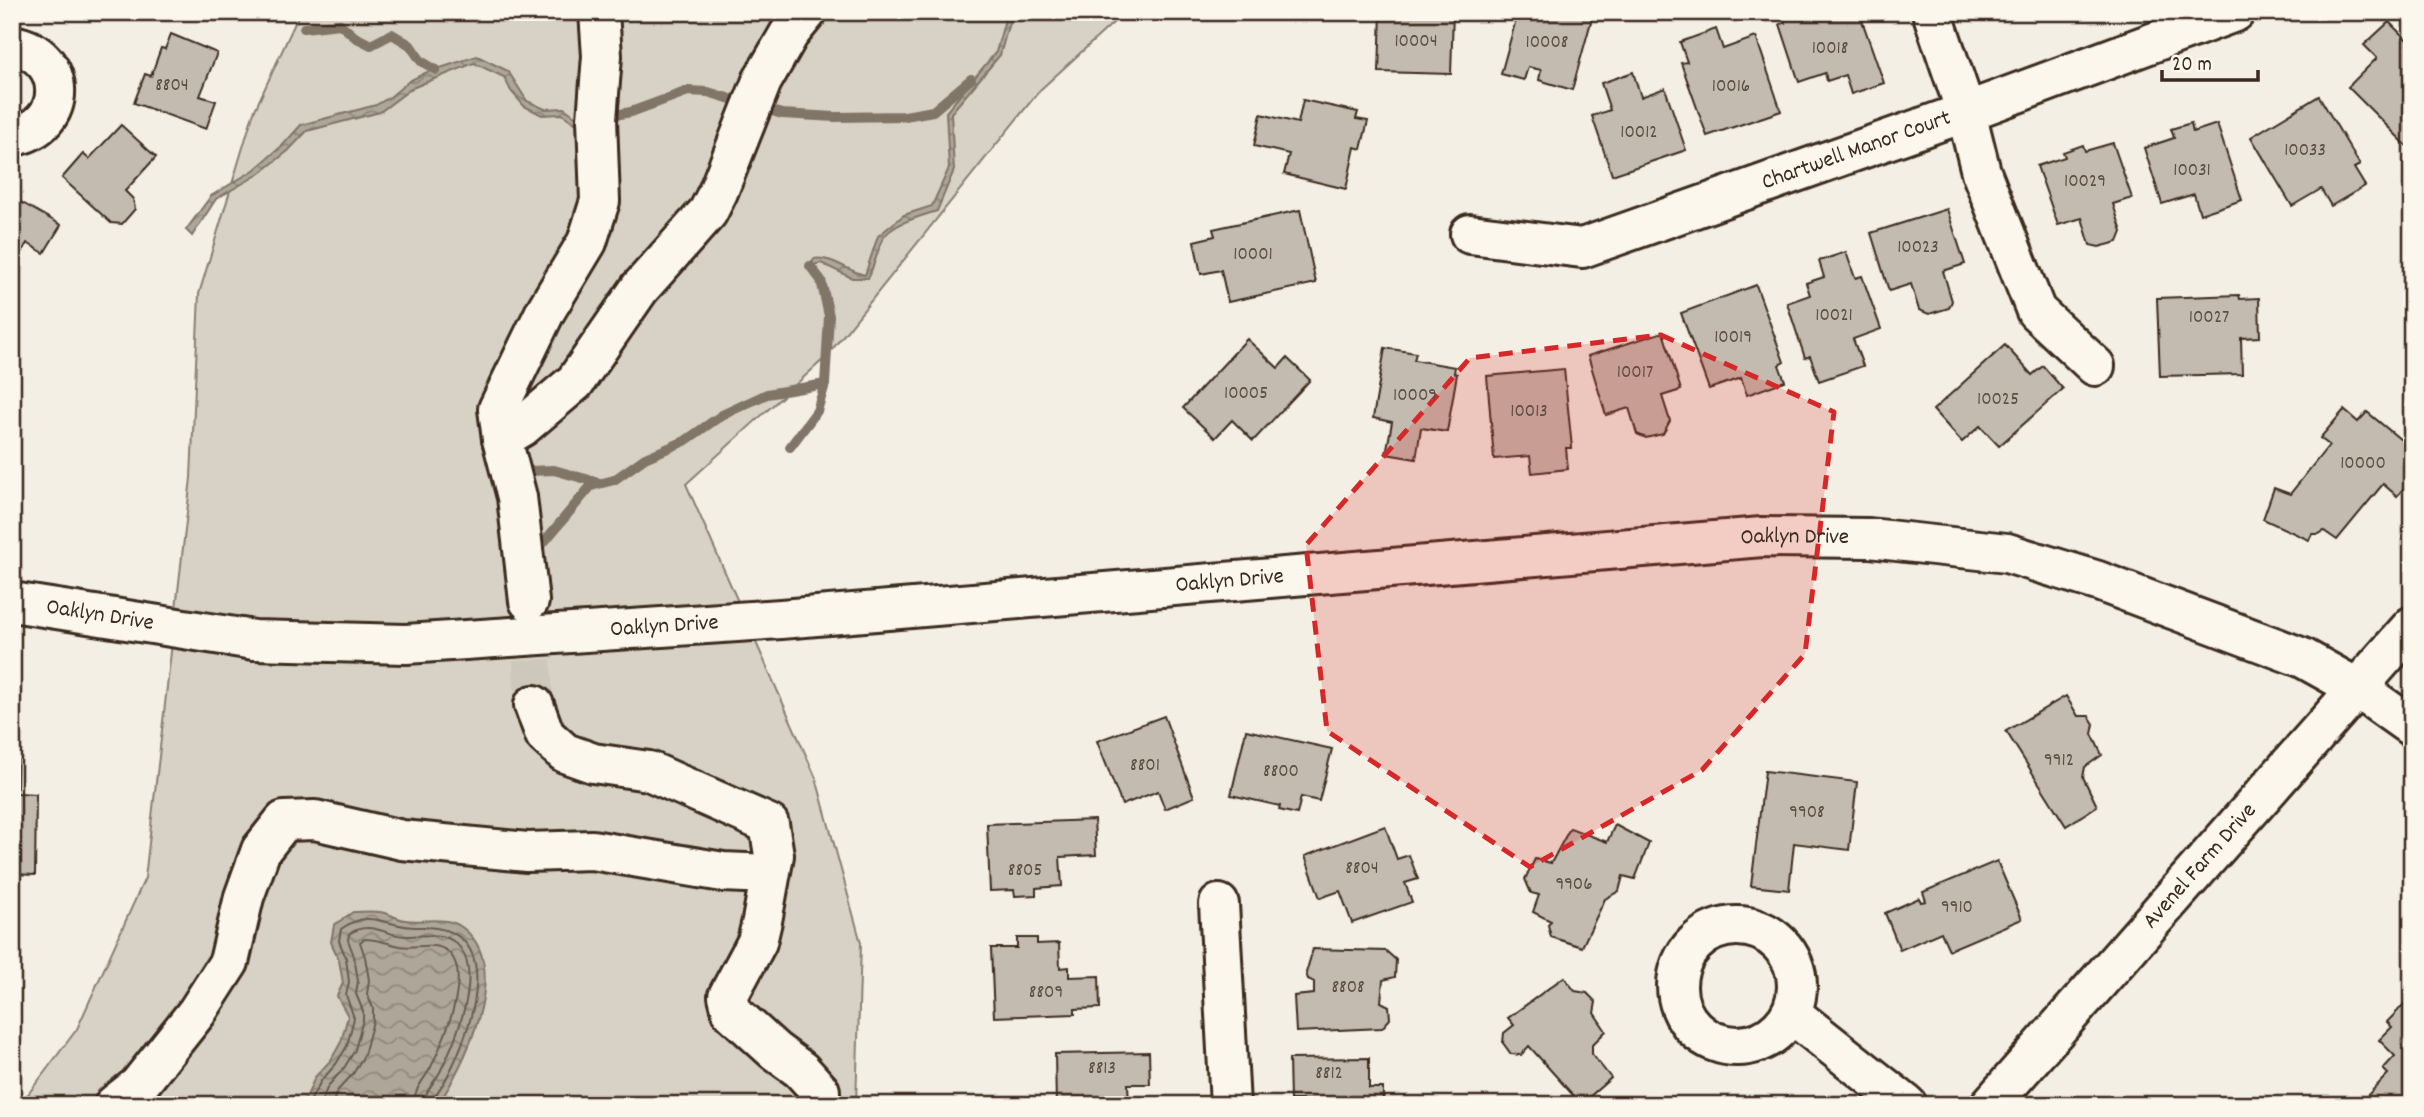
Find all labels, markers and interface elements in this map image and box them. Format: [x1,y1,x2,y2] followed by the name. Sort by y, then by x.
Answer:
[1394,29,1438,56] house number: 10004
[1526,30,1568,57] house number: 10008
[1812,36,1848,63] house number: 10018
[2162,38,2258,82] scale bar
[2172,51,2212,81] text: 20 m
[155,73,189,100] house number: 8804
[1712,74,1750,101] house number: 10016
[1757,102,1956,200] street label: Chartwell Manor Court
[1620,120,1658,147] house number: 10012
[2284,138,2326,165] house number: 10033
[2173,158,2211,185] house number: 10031
[2064,169,2106,196] house number: 10029
[1897,235,1939,262] house number: 10023
[1233,242,1273,269] house number: 10001
[1815,303,1853,330] house number: 10021
[2189,305,2229,332] house number: 10027
[1714,325,1752,352] house number: 10019
[1617,360,1653,387] house number: 10017
[1224,381,1268,408] house number: 10005
[1393,383,1437,410] house number: 10009
[1977,387,2019,414] house number: 10025
[1510,399,1548,426] house number: 10013
[2340,451,2386,478] house number: 10000
[1739,520,1849,555] street label: Oaklyn Drive
[1174,561,1285,602] street label: Oaklyn Drive
[44,591,156,641] street label: Oaklyn Drive
[609,607,720,647] street label: Oaklyn Drive
[2044,748,2074,775] house number: 9912
[1130,753,1160,780] house number: 8801
[1263,759,1299,786] house number: 8800
[2135,796,2265,937] street label: Avenel Farm Drive
[1789,800,1825,827] house number: 9908
[1345,856,1379,883] house number: 8804
[1008,858,1042,885] house number: 8805
[1555,872,1593,899] house number: 9906
[1941,895,1973,922] house number: 9910
[1331,975,1365,1002] house number: 8808
[1029,980,1063,1007] house number: 8809
[1088,1056,1116,1083] house number: 8813
[1315,1061,1343,1088] house number: 8812

